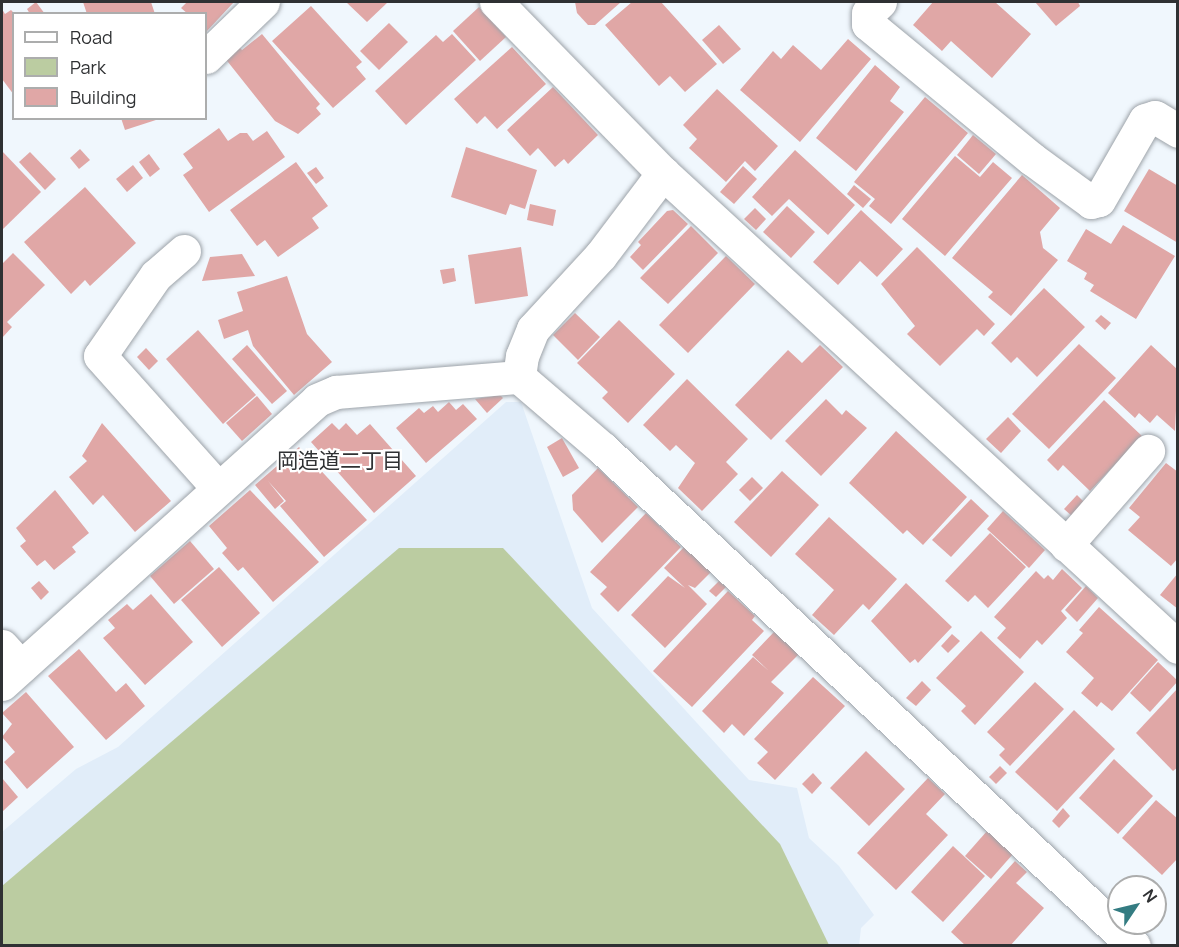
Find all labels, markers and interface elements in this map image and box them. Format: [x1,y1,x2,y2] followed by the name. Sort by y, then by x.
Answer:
[12,12,207,120] legend
[70,25,113,49] text: Road
[70,55,106,79] text: Park
[70,85,136,109] text: Building
[277,447,403,473] district label: 岡造道二丁目
[1107,875,1167,935] north arrow
[1138,885,1162,907] text: N

